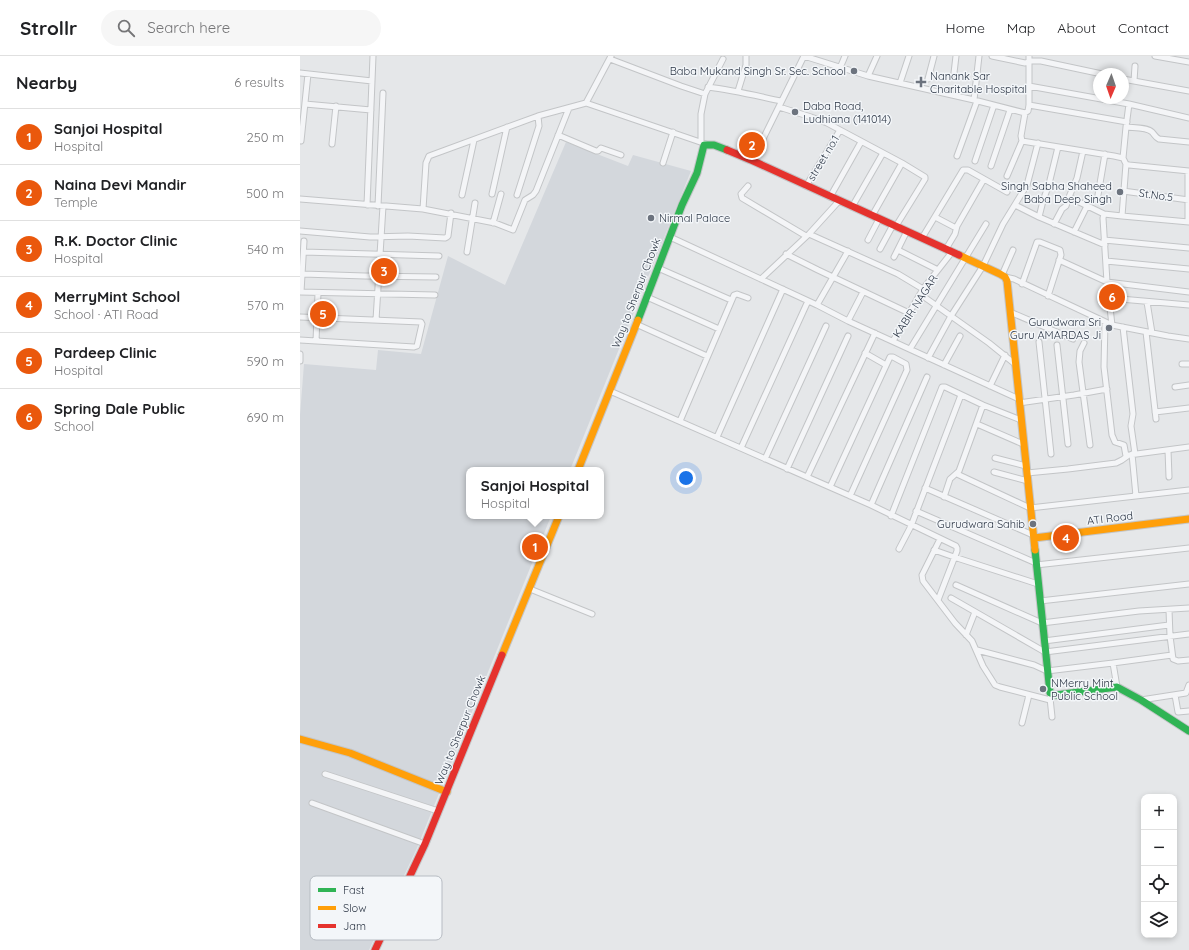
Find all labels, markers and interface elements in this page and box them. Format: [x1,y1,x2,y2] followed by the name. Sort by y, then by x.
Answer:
[101,10,381,46] search box
[20,16,77,40] text: Strollr
[115,17,137,39] icon: search
[147,18,230,37] text: Search here
[946,19,985,37] text: Home
[1007,19,1035,37] text: Map
[1057,19,1096,37] text: About
[1118,19,1169,37] text: Contact
[670,64,846,78] place label: Baba Mukand Singh Sr. Sec. School
[849,66,859,76] marker: Baba Mukand Singh Sr. Sec. School
[1093,68,1129,104] north arrow
[930,69,1027,96] place label: Nanank Sar Charitable Hospital
[16,72,77,93] text: Nearby
[234,74,284,90] text: 6 results
[915,76,927,88] marker: Nanank Sar Charitable Hospital
[803,99,891,126] place label: Daba Road, Ludhiana (141014)
[790,107,800,117] marker: Daba Road, Ludhiana (141014)
[54,119,162,138] text: Sanjoi Hospital
[26,129,32,145] text: 1
[247,129,284,145] text: 250 m
[739,130,765,160] pin: 2
[804,133,842,183] street label: street no.1
[54,138,103,154] text: Hospital
[54,175,186,194] text: Naina Devi Mandir
[1001,179,1112,206] place label: Singh Sabha Shaheed Baba Deep Singh
[25,185,33,201] text: 2
[246,185,284,201] text: 500 m
[1138,186,1174,204] street label: St.No.5
[1115,187,1125,197] marker: Singh Sabha Shaheed Baba Deep Singh
[54,194,98,210] text: Temple
[659,211,730,225] place label: Nirmal Palace
[646,213,656,223] marker: Nirmal Palace
[54,231,177,250] text: R.K. Doctor Clinic
[608,236,664,350] street label: Way to Sherpur Chowk
[26,241,32,257] text: 3
[247,241,284,257] text: 540 m
[54,250,103,266] text: Hospital
[371,256,397,286] pin: 3
[890,272,940,340] street label: KABIR NAGAR
[1099,282,1125,312] pin: 6
[54,287,180,306] text: MerryMint School
[25,297,33,313] text: 4
[247,297,284,313] text: 570 m
[310,299,336,329] pin: 5
[54,306,158,322] text: School · ATI Road
[1010,315,1101,342] place label: Gurudwara Sri Guru AMARDAS Ji
[1104,323,1114,333] marker: Gurudwara Sri Guru AMARDAS Ji
[54,343,157,362] text: Pardeep Clinic
[25,353,33,369] text: 5
[247,353,284,369] text: 590 m
[54,362,103,378] text: Hospital
[54,399,185,418] text: Spring Dale Public
[25,409,33,425] text: 6
[247,409,284,425] text: 690 m
[54,418,94,434] text: School
[466,467,604,519] popup
[676,468,696,488] your location
[481,476,589,495] text: Sanjoi Hospital
[481,495,530,511] text: Hospital
[1086,508,1134,528] street label: ATI Road
[937,517,1025,531] place label: Gurudwara Sahib
[1028,519,1038,529] marker: Gurudwara Sahib
[1053,523,1079,553] pin: 4
[522,532,548,562] pin: 1
[432,673,488,787] street label: Way to Sherpur Chowk
[1051,676,1118,703] place label: NMerry Mint Public School
[1038,684,1048,694] marker: NMerry Mint Public School
[1141,794,1177,938] map controls
[1141,794,1177,830] button: +
[1141,830,1177,866] button: −
[1141,866,1177,902] button: locate
[310,876,442,940] legend
[343,883,365,897] text: Fast
[343,901,367,915] text: Slow
[1141,902,1177,938] button: layers
[343,919,366,933] text: Jam

